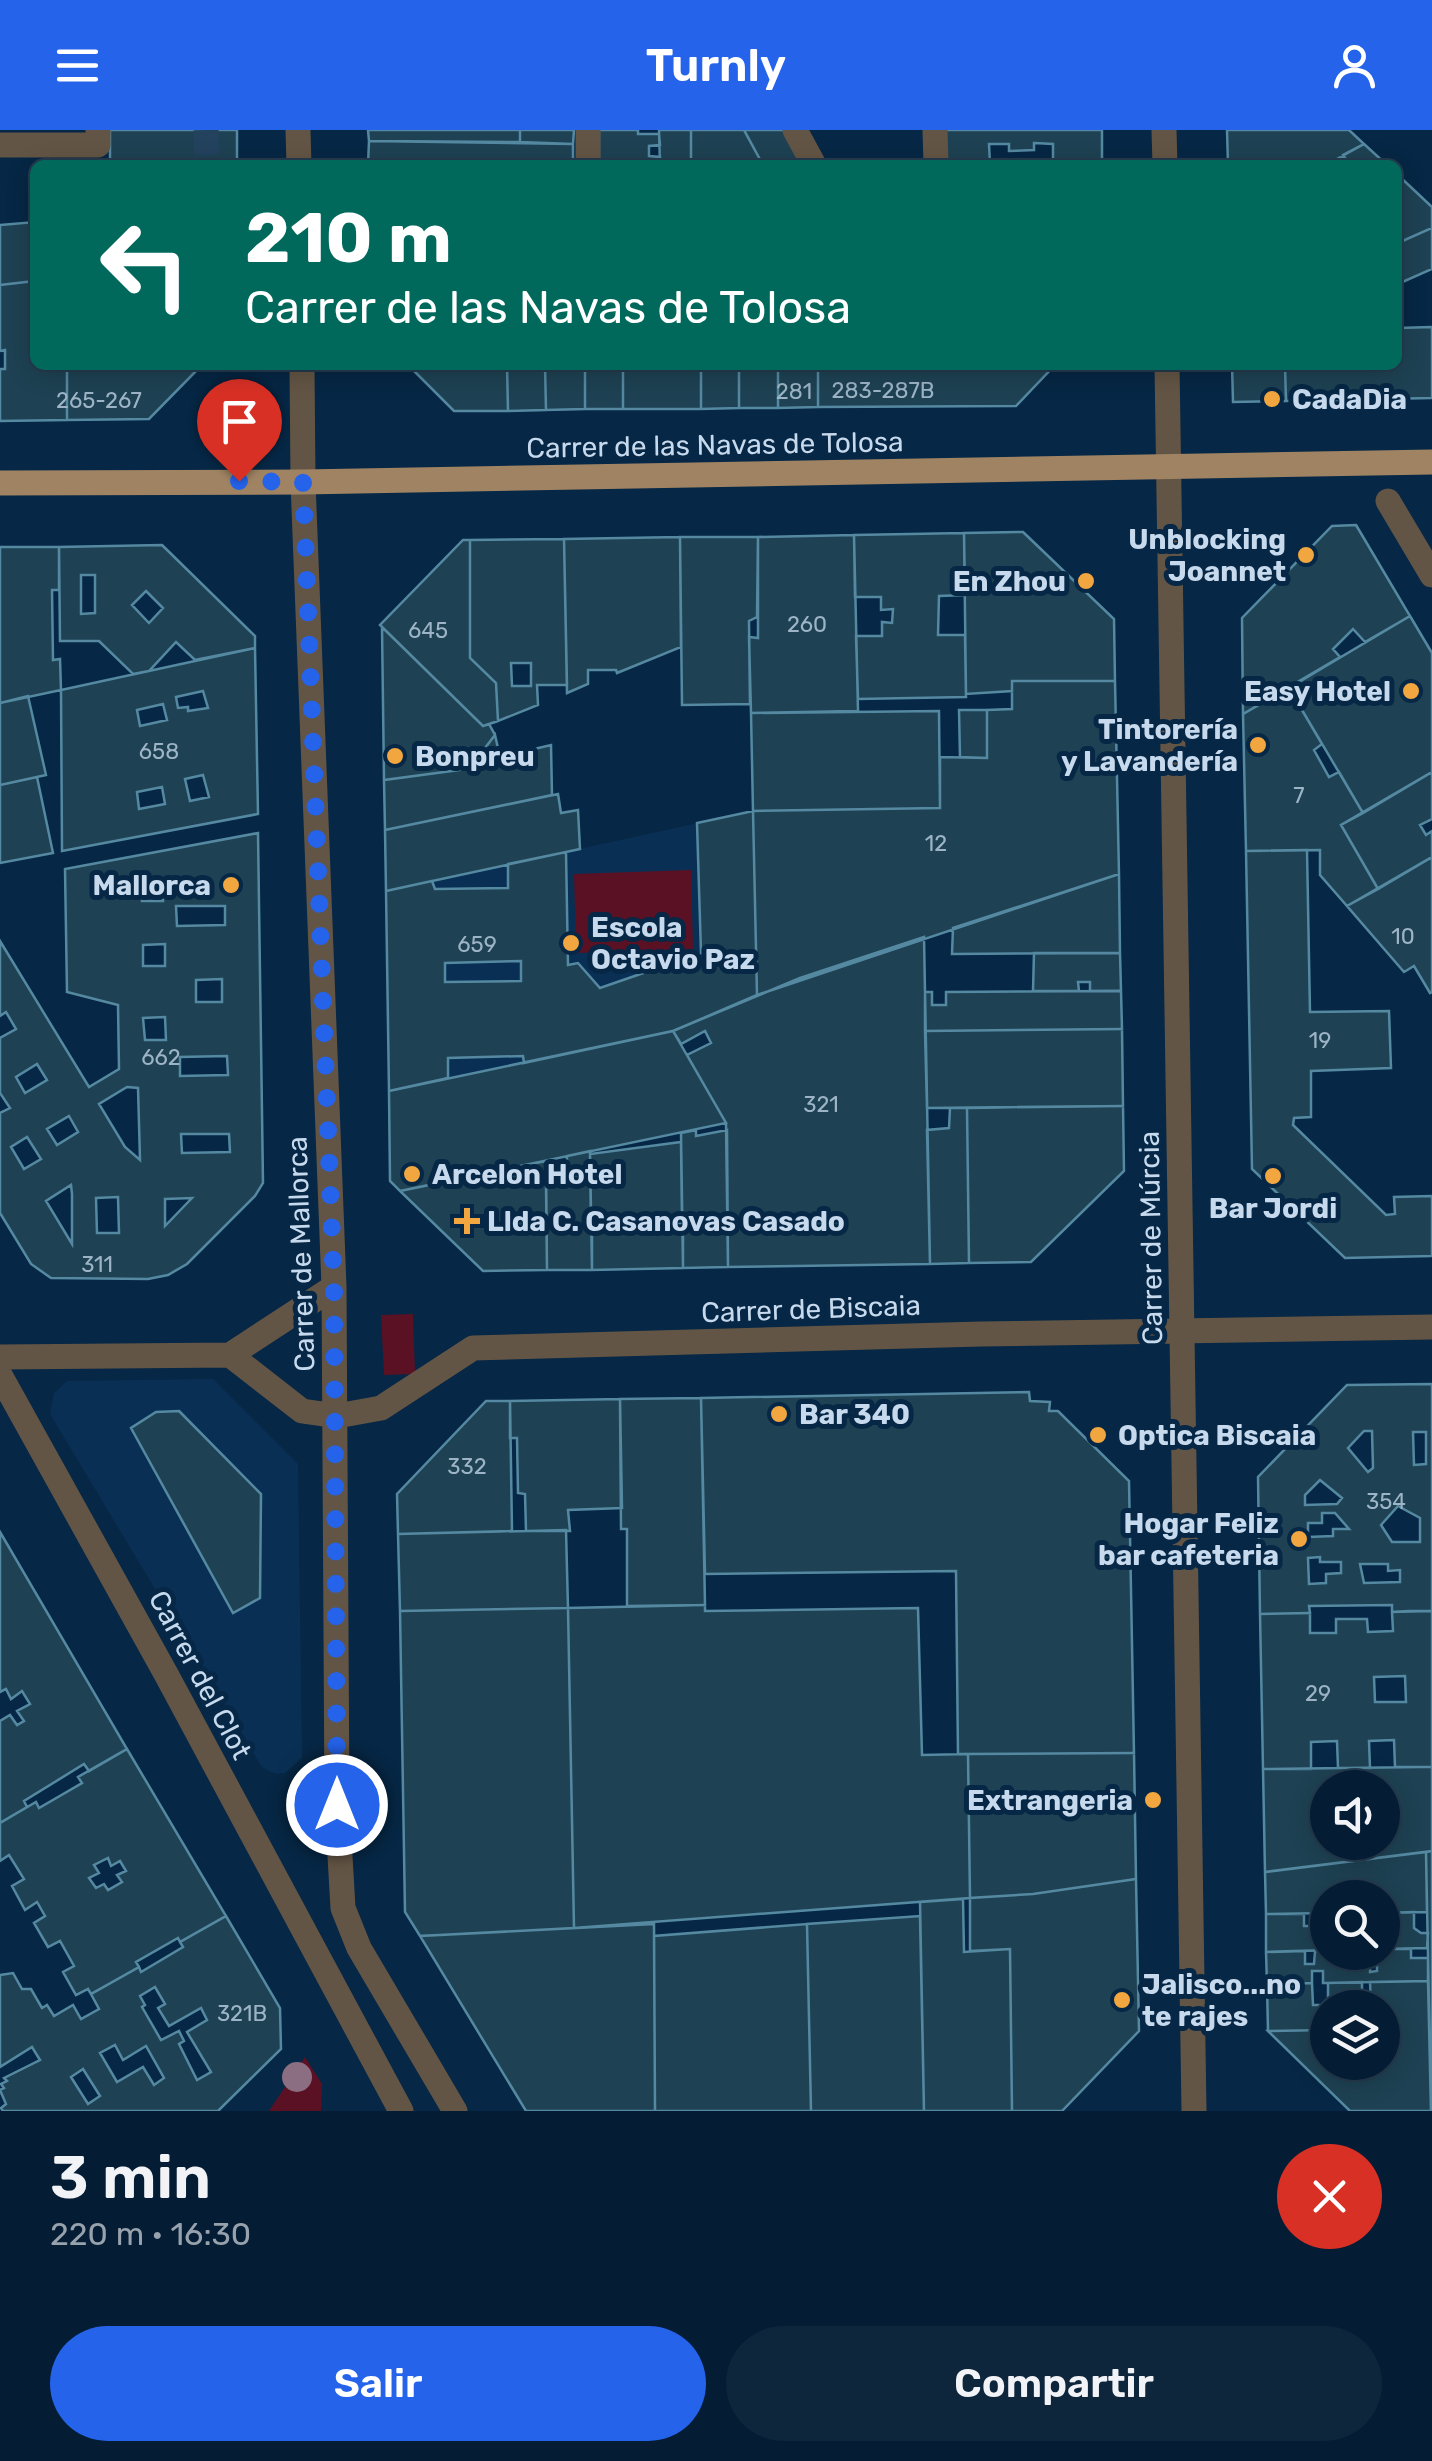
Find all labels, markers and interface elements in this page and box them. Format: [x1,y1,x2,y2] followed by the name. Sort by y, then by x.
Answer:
[50,38,105,93] icon: menu
[1327,38,1382,93] icon: person
[646,39,786,92] text: Turnly
[245,197,452,280] text: 210 m
[80,200,210,330] icon: left
[245,281,851,334] text: Carrer de las Navas de Tolosa
[832,377,934,404] house number: 283-287B
[776,378,812,405] house number: 281
[197,379,282,482] pin
[1292,383,1407,416] place label: CadaDia
[56,387,142,414] house number: 265-267
[1261,388,1283,410] marker: CadaDia
[212,394,267,449] icon: arrive
[526,425,904,465] street label: Carrer de las Navas de Tolosa
[1128,523,1286,588] place label: Unblocking Joannet
[1295,544,1317,566] marker: Unblocking Joannet
[953,565,1066,598] place label: En Zhou
[1075,570,1097,592] marker: En Zhou
[787,611,827,638] house number: 260
[408,617,448,644] house number: 645
[1244,675,1391,708] place label: Easy Hotel
[1400,680,1422,702] marker: Easy Hotel
[1061,713,1238,778] place label: Tintorería y Lavandería
[1247,734,1269,756] marker: Tintorería y Lavandería
[139,738,179,765] house number: 658
[415,740,535,773] place label: Bonpreu
[384,745,406,767] marker: Bonpreu
[1293,782,1305,809] house number: 7
[925,830,947,857] house number: 12
[93,869,211,902] place label: Mallorca
[220,874,242,896] marker: Mallorca
[591,911,755,976] place label: Escola Octavio Paz
[1391,923,1415,950] house number: 10
[457,931,497,958] house number: 659
[560,932,582,954] marker: Escola Octavio Paz
[1309,1027,1331,1054] house number: 19
[141,1044,181,1071] house number: 662
[803,1091,839,1118] house number: 321
[1133,1131,1169,1345] street label: Carrer de Múrcia
[280,1136,322,1372] street label: Carrer de Mallorca
[432,1158,623,1191] place label: Arcelon Hotel
[401,1163,423,1185] marker: Arcelon Hotel
[1262,1165,1284,1187] marker: Bar Jordi
[1209,1192,1337,1225] place label: Bar Jordi
[487,1205,845,1238] place label: Llda C. Casanovas Casado
[456,1210,478,1232] marker: Llda C. Casanovas Casado
[81,1251,113,1278] house number: 311
[701,1289,921,1329] street label: Carrer de Biscaia
[799,1398,910,1431] place label: Bar 340
[768,1403,790,1425] marker: Bar 340
[1118,1419,1316,1452] place label: Optica Biscaia
[1087,1424,1109,1446] marker: Optica Biscaia
[447,1453,487,1480] house number: 332
[1366,1488,1406,1515] house number: 354
[1098,1507,1279,1572] place label: Hogar Feliz bar cafeteria
[1288,1528,1310,1550] marker: Hogar Feliz bar cafeteria
[142,1585,258,1765] street label: Carrer del Clot
[1305,1680,1331,1707] house number: 29
[285,1753,389,1857] position arrow
[1310,1770,1400,2080] map controls
[1310,1770,1400,1860] button: sound
[967,1784,1133,1817] place label: Extrangeria
[1142,1789,1164,1811] marker: Extrangeria
[1310,1880,1400,1970] button: search
[1142,1968,1301,2033] place label: Jalisco...no te rajes
[1111,1989,1133,2011] marker: Jalisco...no te rajes
[1310,1990,1400,2080] button: layers
[217,2000,267,2027] house number: 321B
[50,2142,211,2213] text: 3 min
[1277,2144,1382,2249] button: close
[50,2215,251,2253] text: 220 m · 16:30
[50,2326,706,2441] button: Salir
[726,2326,1382,2441] button: Compartir

